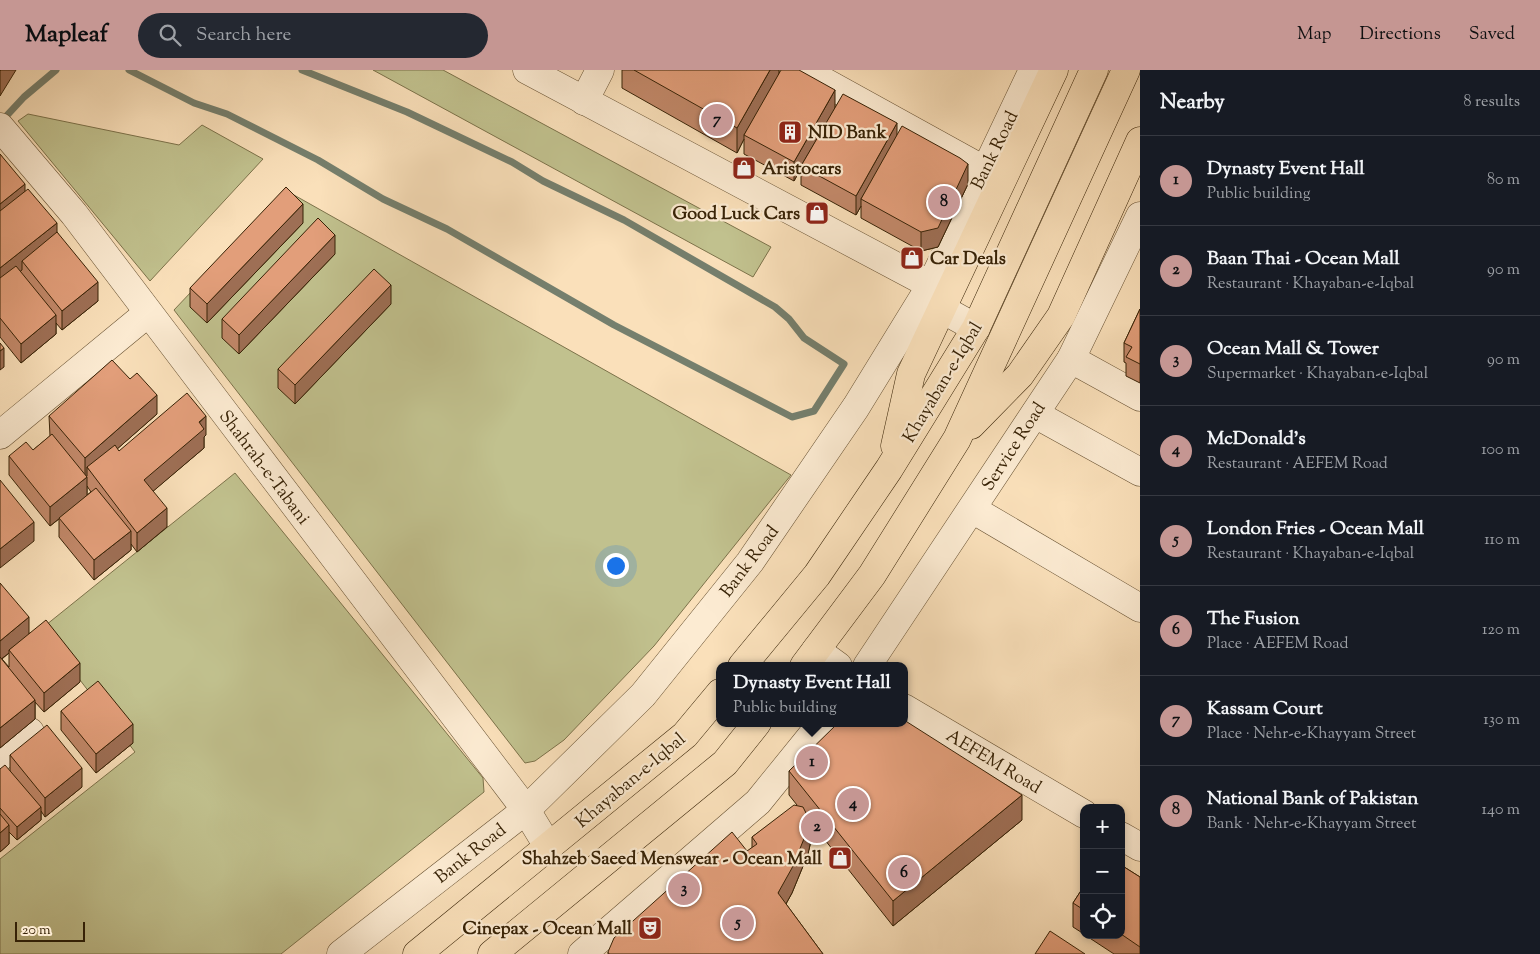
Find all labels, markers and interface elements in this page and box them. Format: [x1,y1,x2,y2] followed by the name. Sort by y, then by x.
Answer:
[138,13,488,58] search box
[25,18,108,52] text: Mapleaf
[156,21,184,49] icon: search
[196,22,291,49] text: Search here
[1297,22,1332,48] text: Map
[1360,22,1441,48] text: Directions
[1469,22,1515,48] text: Saved
[1160,88,1225,118] text: Nearby
[1464,91,1520,114] text: 8 results
[701,101,733,139] pin: 7
[966,107,1026,195] street label: Bank Road
[777,119,803,145] building icon: NID Bank
[808,121,887,147] place label: NID Bank
[731,155,757,181] shop icon: Aristocars
[1207,156,1365,183] text: Dynasty Event Hall
[762,157,841,183] place label: Aristocars
[1173,169,1179,192] text: 1
[1487,169,1520,192] text: 80 m
[928,183,960,221] pin: 8
[1207,183,1311,206] text: Public building
[804,200,830,226] shop icon: Good Luck Cars
[673,202,800,228] place label: Good Luck Cars
[899,245,925,271] shop icon: Car Deals
[1207,246,1400,273] text: Baan Thai - Ocean Mall
[930,247,1006,273] place label: Car Deals
[1172,259,1180,282] text: 2
[1487,259,1520,282] text: 90 m
[1207,273,1414,296] text: Restaurant · Khayaban-e-Iqbal
[897,318,990,448] street label: Khayaban-e-Iqbal
[1207,336,1379,363] text: Ocean Mall & Tower
[1173,349,1179,372] text: 3
[1487,349,1520,372] text: 90 m
[1207,363,1428,386] text: Supermarket · Khayaban-e-Iqbal
[976,398,1053,497] street label: Service Road
[212,405,315,531] street label: Shahrah-e-Tabani
[1207,426,1306,453] text: McDonald's
[1172,439,1180,462] text: 4
[1481,439,1520,462] text: 100 m
[1207,453,1388,476] text: Restaurant · AEFEM Road
[1207,516,1424,543] text: London Fries - Ocean Mall
[715,521,786,604] street label: Bank Road
[1173,529,1179,552] text: 5
[1484,529,1520,552] text: 110 m
[1207,543,1414,566] text: Restaurant · Khayaban-e-Iqbal
[603,553,629,579] your location
[1207,606,1300,633] text: The Fusion
[1172,619,1180,642] text: 6
[1482,619,1520,642] text: 120 m
[1207,633,1348,656] text: Place · AEFEM Road
[716,662,908,727] popup
[733,670,891,697] text: Dynasty Event Hall
[1207,696,1323,723] text: Kassam Court
[733,697,837,720] text: Public building
[1172,709,1180,732] text: 7
[1483,709,1520,732] text: 130 m
[1207,723,1416,746] text: Place · Nehr-e-Khayyam Street
[940,724,1046,801] street label: AEFEM Road
[570,728,692,835] street label: Khayaban-e-Iqbal
[796,743,828,781] pin: 1
[837,785,869,823] pin: 4
[1207,786,1418,813] text: National Bank of Pakistan
[1172,799,1180,822] text: 8
[1482,799,1520,822] text: 140 m
[1080,804,1125,939] map controls
[1080,804,1125,849] button: +
[801,808,833,846] pin: 2
[1207,813,1416,836] text: Bank · Nehr-e-Khayyam Street
[430,818,512,891] street label: Bank Road
[827,845,853,871] shop icon: Shahzeb Saeed Menswear - Ocean Mall
[522,847,823,873] place label: Shahzeb Saeed Menswear - Ocean Mall
[1080,849,1125,894] button: −
[888,854,920,892] pin: 6
[668,870,700,908] pin: 3
[1080,894,1125,939] button: locate
[722,904,754,942] pin: 5
[637,915,663,941] theatre icon: Cinepax - Ocean Mall
[462,917,633,943] place label: Cinepax - Ocean Mall
[15,919,85,942] scale bar
[22,921,51,941] text: 20 m

